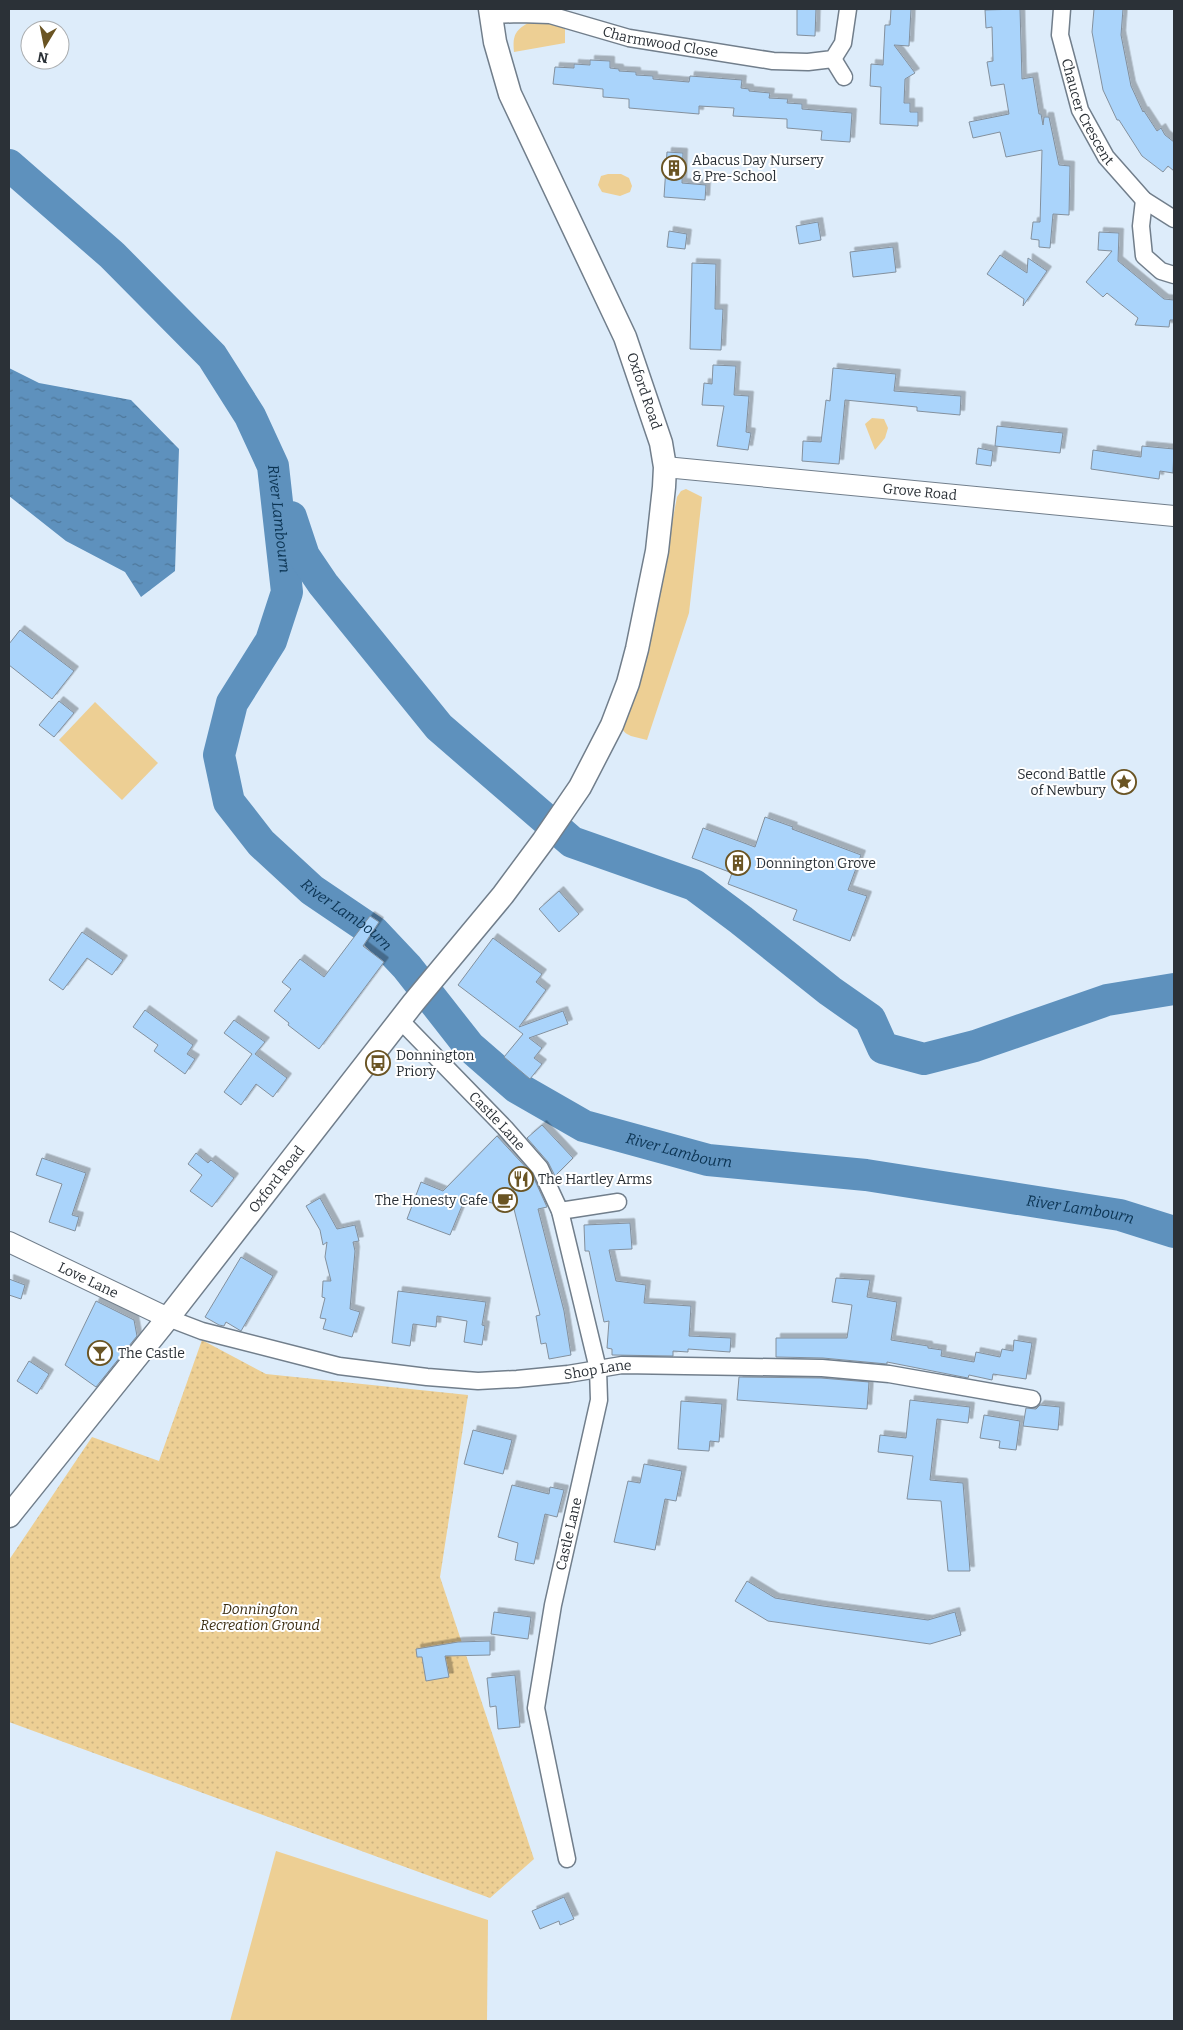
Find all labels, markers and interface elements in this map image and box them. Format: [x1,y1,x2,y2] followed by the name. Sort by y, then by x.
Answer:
[20,20,70,70] north arrow
[601,22,720,61] street label: Charmwood Close
[36,48,50,67] text: N
[1058,57,1118,169] street label: Chaucer Crescent
[692,152,824,185] place label: Abacus Day Nursery & Pre-School
[661,155,687,181] building icon: Abacus Day Nursery & Pre-School
[623,350,665,432] street label: Oxford Road
[264,464,294,574] water label: River Lambourn
[882,479,958,504] street label: Grove Road
[1017,766,1107,799] place label: Second Battle of Newbury
[1111,769,1137,795] place icon: Second Battle of Newbury
[725,850,751,876] building icon: Donnington Grove
[756,855,876,872] place label: Donnington Grove
[297,875,396,954] water label: River Lambourn
[396,1047,474,1080] place label: Donnington Priory
[365,1050,391,1076] bus stop icon: Donnington Priory
[466,1088,529,1154] street label: Castle Lane
[624,1129,733,1171] water label: River Lambourn
[245,1142,308,1216] street label: Oxford Road
[508,1166,534,1192] restaurant icon: The Hartley Arms
[538,1171,652,1188] place label: The Hartley Arms
[492,1187,518,1213] cafe icon: The Honesty Cafe
[1025,1191,1136,1228] water label: River Lambourn
[375,1192,488,1209] place label: The Honesty Cafe
[56,1258,121,1302] street label: Love Lane
[87,1340,113,1366] bar icon: The Castle
[118,1345,185,1362] place label: The Castle
[563,1356,632,1383] street label: Shop Lane
[552,1496,586,1572] street label: Castle Lane
[200,1601,320,1634] park label: Donnington Recreation Ground

